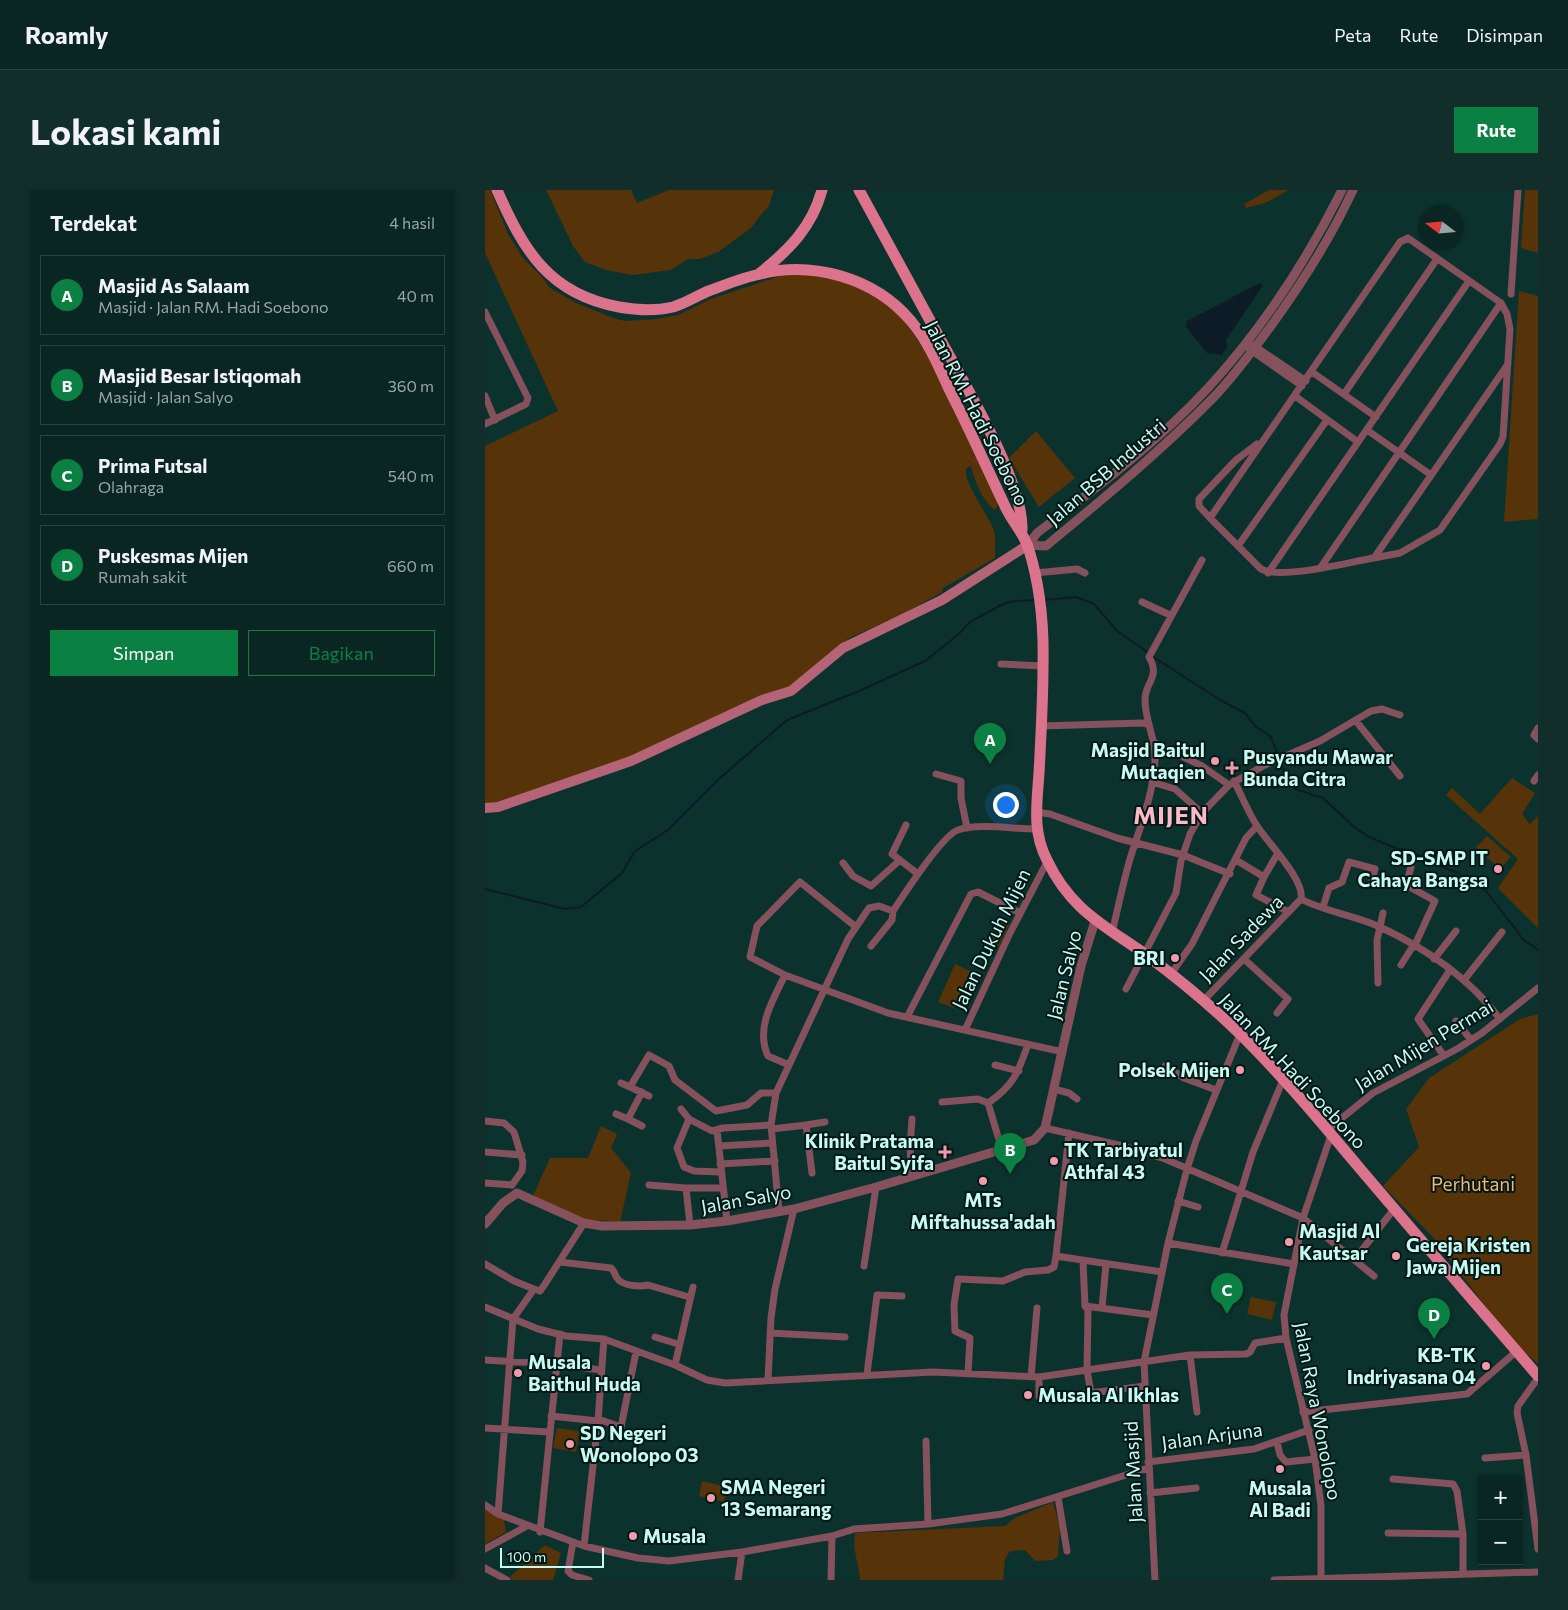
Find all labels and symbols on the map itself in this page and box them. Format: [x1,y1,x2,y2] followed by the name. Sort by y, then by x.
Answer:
[1418,205,1463,250] north arrow
[921,316,1034,509] street label: Jalan RM. Hadi Soebono
[1041,414,1170,530] street label: Jalan BSB Industri
[974,723,1006,764] pin: A
[1091,738,1205,783] place label: Masjid Baitul Mutaqien
[1243,745,1393,790] place label: Pusyandu Mawar Bunda Citra
[1209,755,1221,767] marker: Masjid Baitul Mutaqien
[1225,761,1239,775] marker: Pusyandu Mawar Bunda Citra
[993,792,1019,818] your location
[1133,800,1209,829] district label: MIJEN
[1357,846,1488,891] place label: SD-SMP IT Cahaya Bangsa
[1492,863,1504,875] marker: SD-SMP IT Cahaya Bangsa
[947,865,1035,1013] street label: Jalan Dukuh Mijen
[1194,890,1288,986] street label: Jalan Sadewa
[1041,928,1086,1022] street label: Jalan Salyo
[1133,946,1165,969] place label: BRI
[1169,952,1181,964] marker: BRI
[1215,988,1372,1153] street label: Jalan RM. Hadi Soebono
[1350,994,1497,1095] street label: Jalan Mijen Permai
[1118,1058,1230,1081] place label: Polsek Mijen
[1234,1064,1246,1076] marker: Polsek Mijen
[805,1129,934,1174] place label: Klinik Pratama Baitul Syifa
[994,1133,1026,1174] pin: B
[1064,1138,1183,1183] place label: TK Tarbiyatul Athfal 43
[938,1145,952,1159] marker: Klinik Pratama Baitul Syifa
[1048,1155,1060,1167] marker: TK Tarbiyatul Athfal 43
[1431,1172,1515,1195] park label: Perhutani
[977,1175,989,1187] marker: MTs Miftahussa'adah
[699,1179,793,1218] street label: Jalan Salyo
[910,1188,1056,1233] place label: MTs Miftahussa'adah
[1299,1219,1380,1264] place label: Masjid Al Kautsar
[1406,1233,1530,1278] place label: Gereja Kristen Jawa Mijen
[1283,1236,1295,1248] marker: Masjid Al Kautsar
[1390,1250,1402,1262] marker: Gereja Kristen Jawa Mijen
[1211,1273,1243,1314] pin: C
[1418,1298,1450,1339] pin: D
[1290,1320,1347,1502] street label: Jalan Raya Wonolopo
[1347,1343,1476,1388] place label: KB-TK Indriyasana 04
[528,1350,641,1395] place label: Musala Baithul Huda
[1480,1360,1492,1372] marker: KB-TK Indriyasana 04
[512,1367,524,1379] marker: Musala Baithul Huda
[1038,1383,1179,1406] place label: Musala Al Ikhlas
[1022,1389,1034,1401] marker: Musala Al Ikhlas
[1160,1417,1264,1454] street label: Jalan Arjuna
[1118,1420,1147,1524] street label: Jalan Masjid
[580,1421,699,1466] place label: SD Negeri Wonolopo 03
[564,1438,576,1450] marker: SD Negeri Wonolopo 03
[1274,1463,1286,1475] marker: Musala Al Badi
[721,1475,832,1520] place label: SMA Negeri 13 Semarang
[1248,1476,1312,1521] place label: Musala Al Badi
[705,1492,717,1504] marker: SMA Negeri 13 Semarang
[643,1524,706,1547] place label: Musala
[627,1530,639,1542] marker: Musala
[500,1545,604,1568] scale bar

